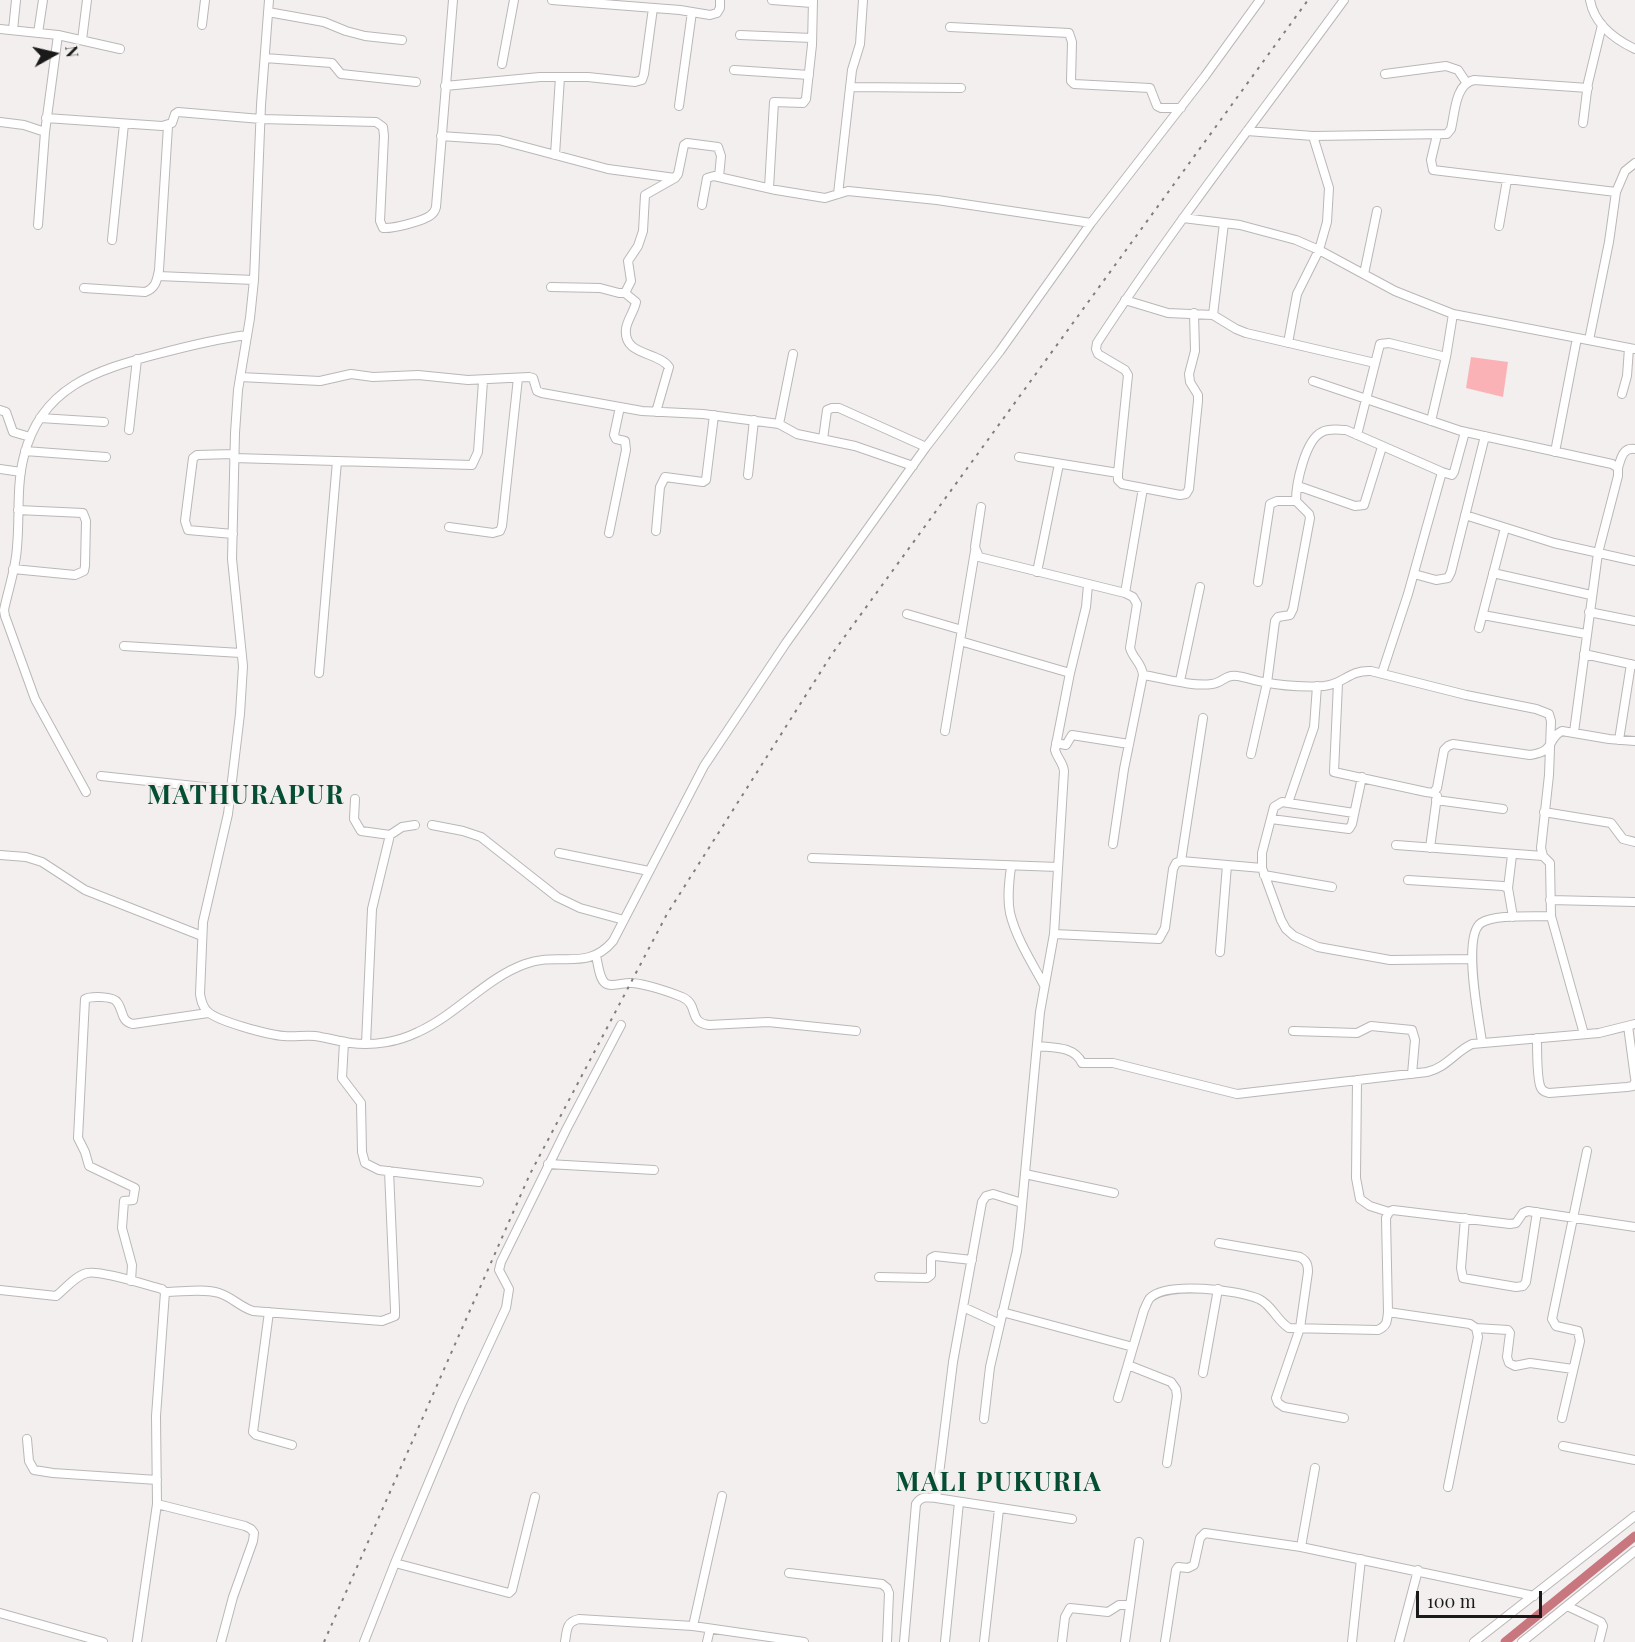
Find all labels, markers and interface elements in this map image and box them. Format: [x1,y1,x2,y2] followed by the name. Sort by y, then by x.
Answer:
[24,24,84,84] north arrow
[61,44,84,59] text: N
[147,780,345,812] district label: MATHURAPUR
[896,1467,1102,1499] district label: MALI PUKURIA
[1419,1579,1545,1617] scale bar
[1427,1589,1476,1613] text: 100 m

